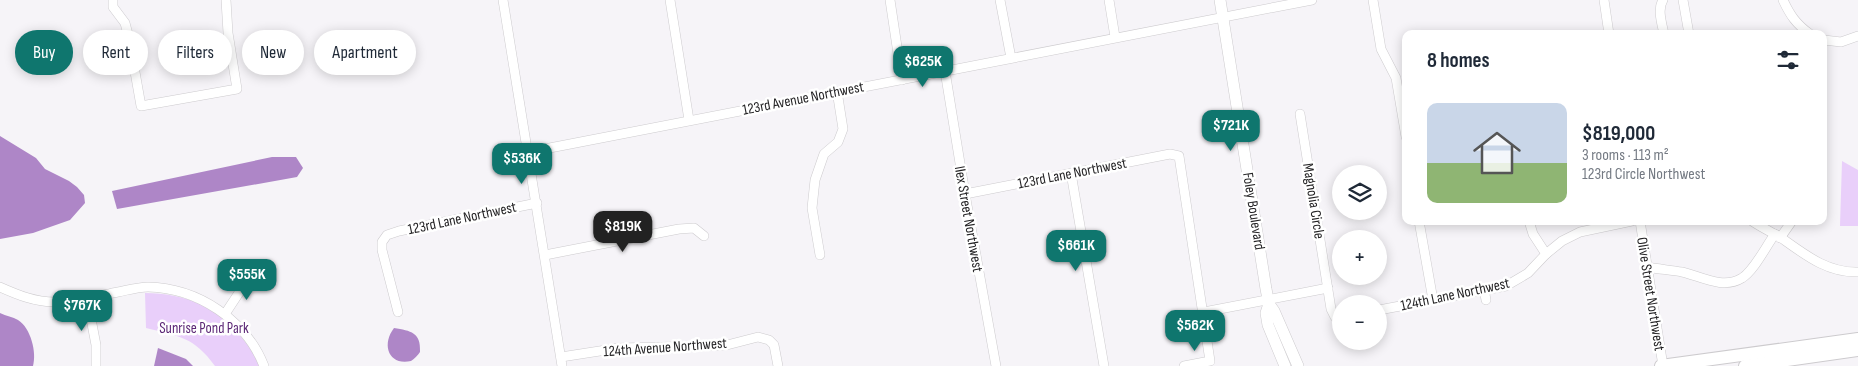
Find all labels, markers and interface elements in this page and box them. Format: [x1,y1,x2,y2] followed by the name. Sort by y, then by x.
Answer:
[15,30,73,75] chip: Buy
[83,30,148,75] chip: Rent
[158,30,232,75] chip: Filters
[242,30,304,75] chip: New
[314,30,416,75] chip: Apartment
[888,46,958,88] pin: $625K
[1774,46,1802,74] icon: filters
[1427,48,1490,73] text: 8 homes
[904,52,942,71] text: $625K
[741,77,866,120] street label: 123rd Avenue Northwest
[1196,110,1266,152] pin: $721K
[1213,116,1249,135] text: $721K
[1582,121,1655,146] text: $819,000
[1467,123,1527,183] icon: home
[487,142,557,185] pin: $536K
[1582,146,1669,165] text: 3 rooms · 113 m²
[503,149,541,168] text: $536K
[1016,154,1129,193] street label: 123rd Lane Northwest
[1298,162,1329,240] street label: Magnolia Circle
[950,165,987,274] street label: Ilex Street Northwest
[1332,165,1387,350] map controls
[1332,165,1387,220] button: layers
[1582,165,1705,184] text: 123rd Circle Northwest
[1238,171,1269,251] street label: Foley Boulevard
[406,198,519,239] street label: 123rd Lane Northwest
[588,210,658,253] pin: $819K
[604,217,642,236] text: $819K
[1041,230,1111,272] pin: $661K
[1332,230,1387,285] button: +
[1057,236,1095,255] text: $661K
[1632,236,1669,353] street label: Olive Street Northwest
[212,258,282,301] pin: $555K
[228,265,266,284] text: $555K
[1399,274,1512,315] street label: 124th Lane Northwest
[47,290,117,332] pin: $767K
[1332,295,1387,350] button: −
[63,296,101,315] text: $767K
[1160,310,1230,352] pin: $562K
[1176,316,1214,335] text: $562K
[159,319,249,338] park label: Sunrise Pond Park
[603,334,728,361] street label: 124th Avenue Northwest

